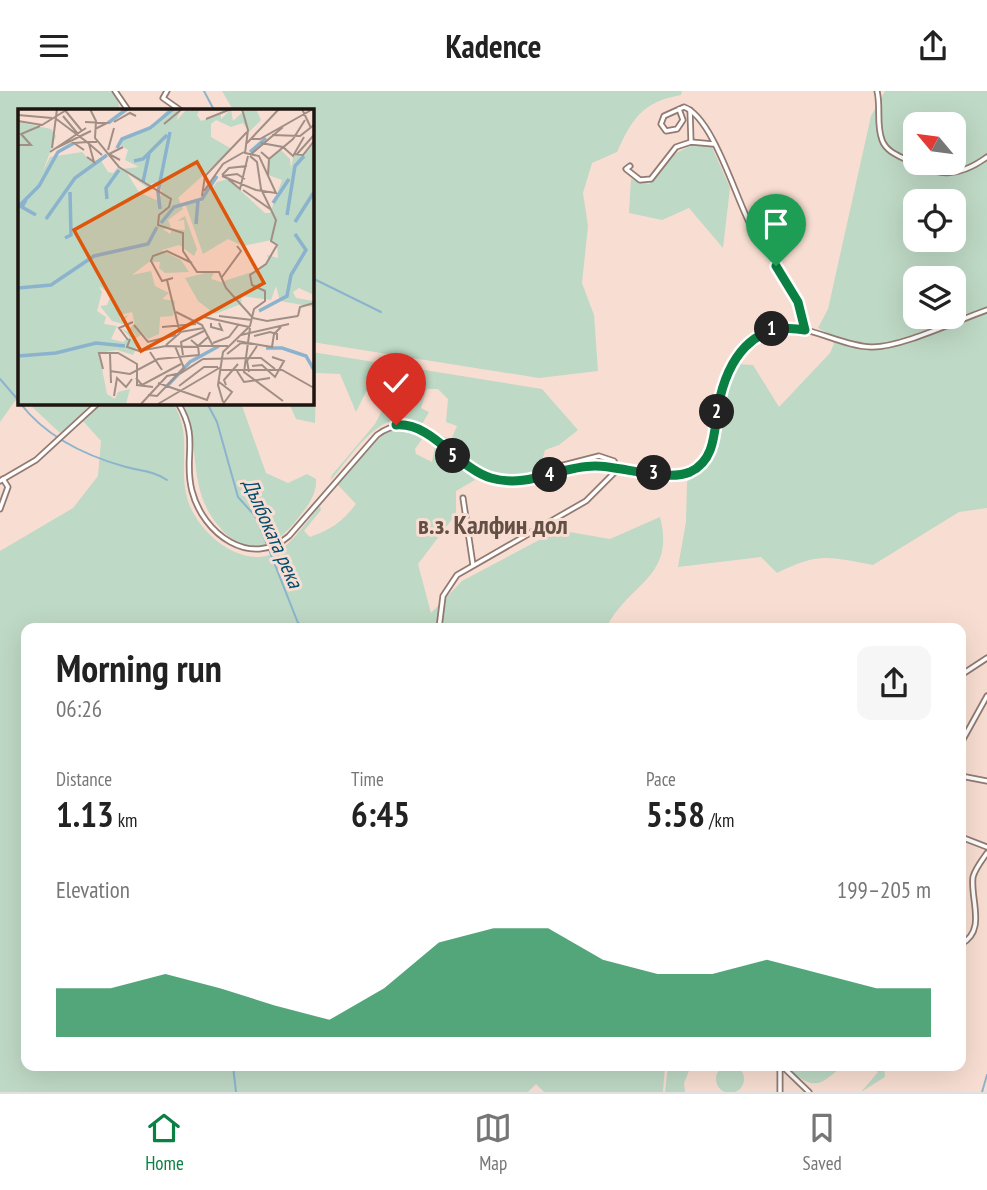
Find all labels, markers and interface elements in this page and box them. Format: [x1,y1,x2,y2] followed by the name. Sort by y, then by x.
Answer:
[445,25,542,67] text: Kadence
[35,27,73,65] icon: menu
[914,27,952,65] icon: share
[18,109,313,404] inset map
[903,112,966,175] north arrow
[903,112,966,329] map controls
[903,189,966,252] button: locate
[746,194,806,266] pin
[757,205,795,243] icon: arrive
[903,266,966,329] button: layers
[754,311,790,347] pin: 1
[767,316,776,340] text: 1
[366,353,426,425] pin
[377,364,415,402] icon: check
[700,395,734,429] pin: 2
[712,399,721,423] text: 2
[435,439,470,473] pin: 5
[448,443,457,467] text: 5
[636,455,672,491] pin: 3
[532,457,568,493] pin: 4
[649,460,658,484] text: 3
[545,462,554,486] text: 4
[237,473,310,593] water label: Дълбоката река
[418,508,568,541] district label: в.з. Калфин дол
[56,643,222,692] text: Morning run
[857,646,931,720] button: share
[56,694,102,723] text: 06:26
[56,767,112,791] text: Distance
[351,767,384,791] text: Time
[646,767,676,791] text: Pace
[56,791,114,837] text: 1.13
[351,791,410,837] text: 6:45
[646,791,705,837] text: 5:58
[114,808,137,832] text: km
[705,808,734,832] text: /km
[56,875,130,904] text: Elevation
[837,875,931,904] text: 199–205 m
[145,1109,184,1175] tab: Home
[474,1109,512,1175] tab: Map
[803,1109,842,1175] tab: Saved

